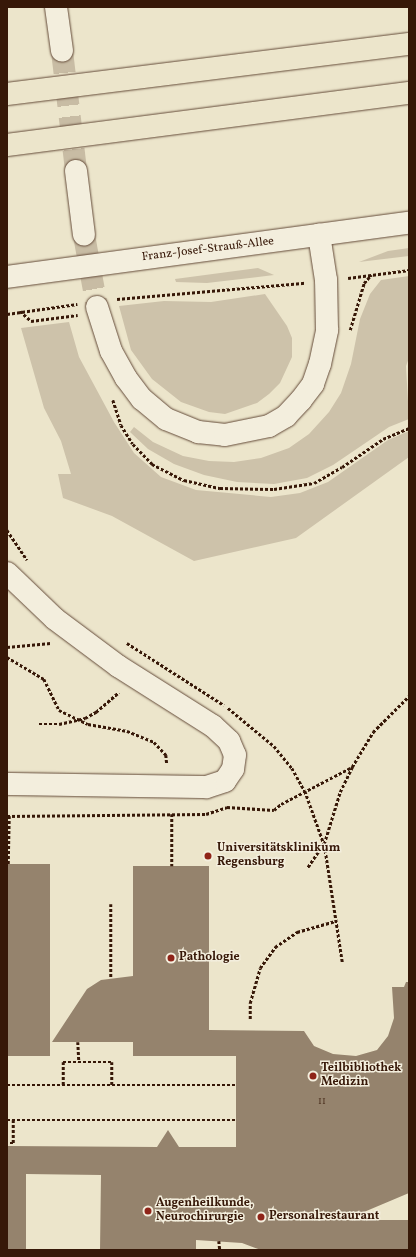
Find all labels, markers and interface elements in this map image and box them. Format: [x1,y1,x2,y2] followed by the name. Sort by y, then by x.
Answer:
[141,235,275,265] street label: Franz-Josef-Strauß-Allee
[217,842,340,870] place label: Universitätsklinikum Regensburg
[202,850,214,862] marker: Universitätsklinikum Regensburg
[179,951,240,965] place label: Pathologie
[166,953,176,963] marker: Pathologie
[321,1062,401,1090] place label: Teilbibliothek Medizin
[308,1071,318,1081] marker: Teilbibliothek Medizin
[318,1096,326,1108] house number: 11
[156,1197,253,1225] place label: Augenheilkunde, Neurochirurgie
[143,1206,153,1216] marker: Augenheilkunde, Neurochirurgie
[269,1210,379,1224] place label: Personalrestaurant
[256,1212,266,1222] marker: Personalrestaurant

